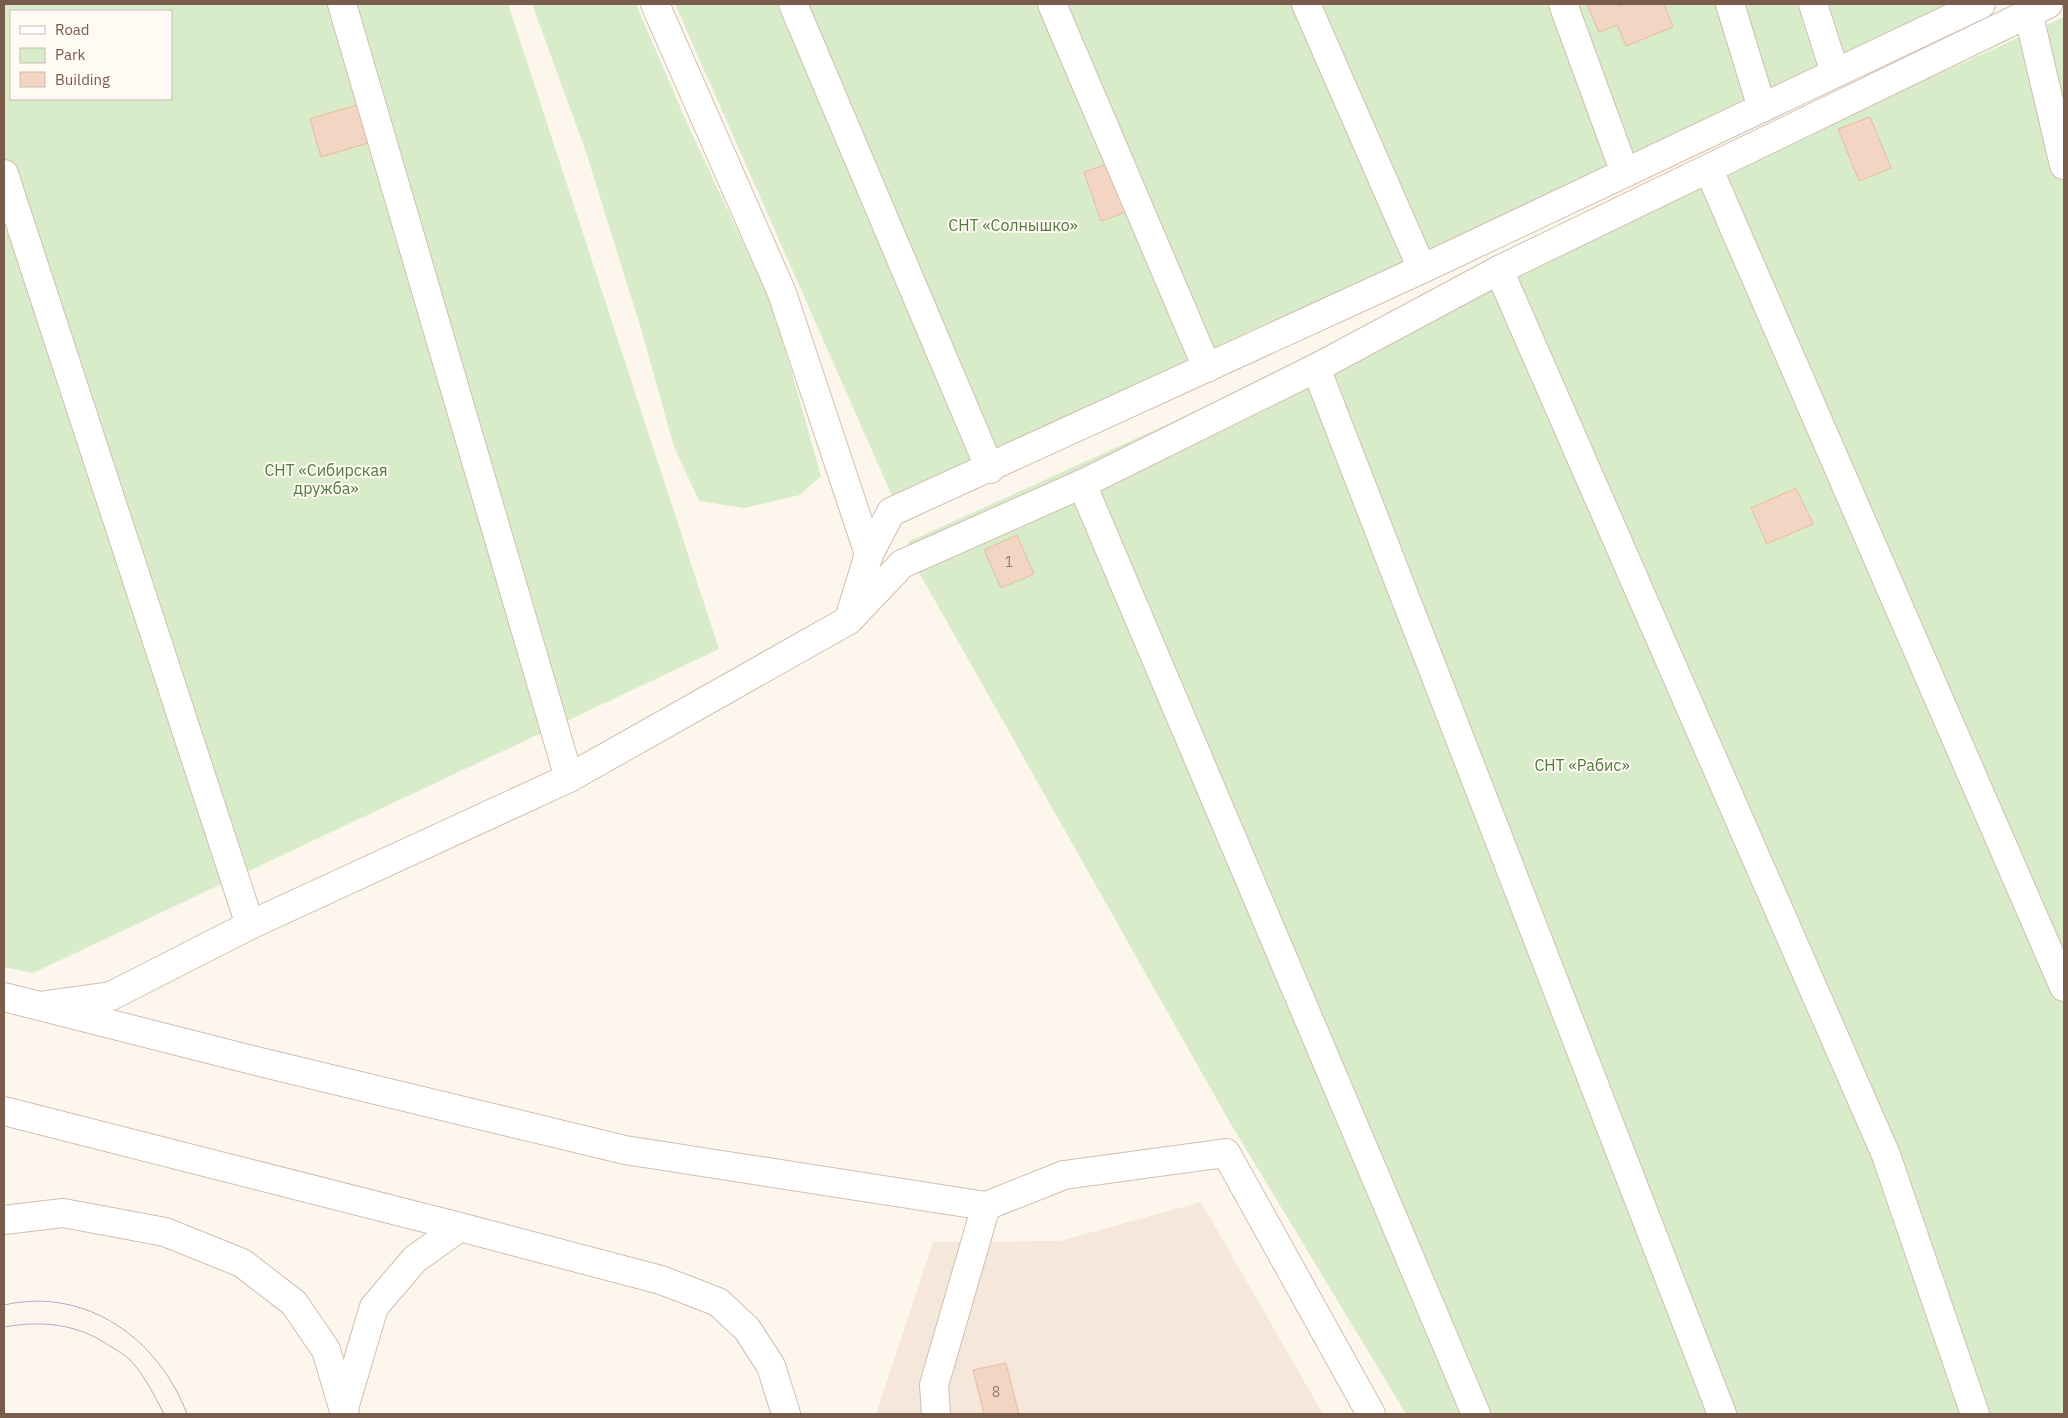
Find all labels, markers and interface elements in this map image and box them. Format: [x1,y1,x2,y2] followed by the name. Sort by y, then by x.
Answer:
[10,10,172,100] legend
[55,20,90,39] text: Road
[55,45,85,64] text: Park
[55,70,110,89] text: Building
[948,215,1078,235] park label: СНТ «Солнышко»
[264,460,388,498] park label: СНТ «Сибирская дружба»
[1005,553,1013,571] house number: 1
[1534,755,1630,775] park label: СНТ «Рабис»
[992,1383,1000,1401] house number: 8

